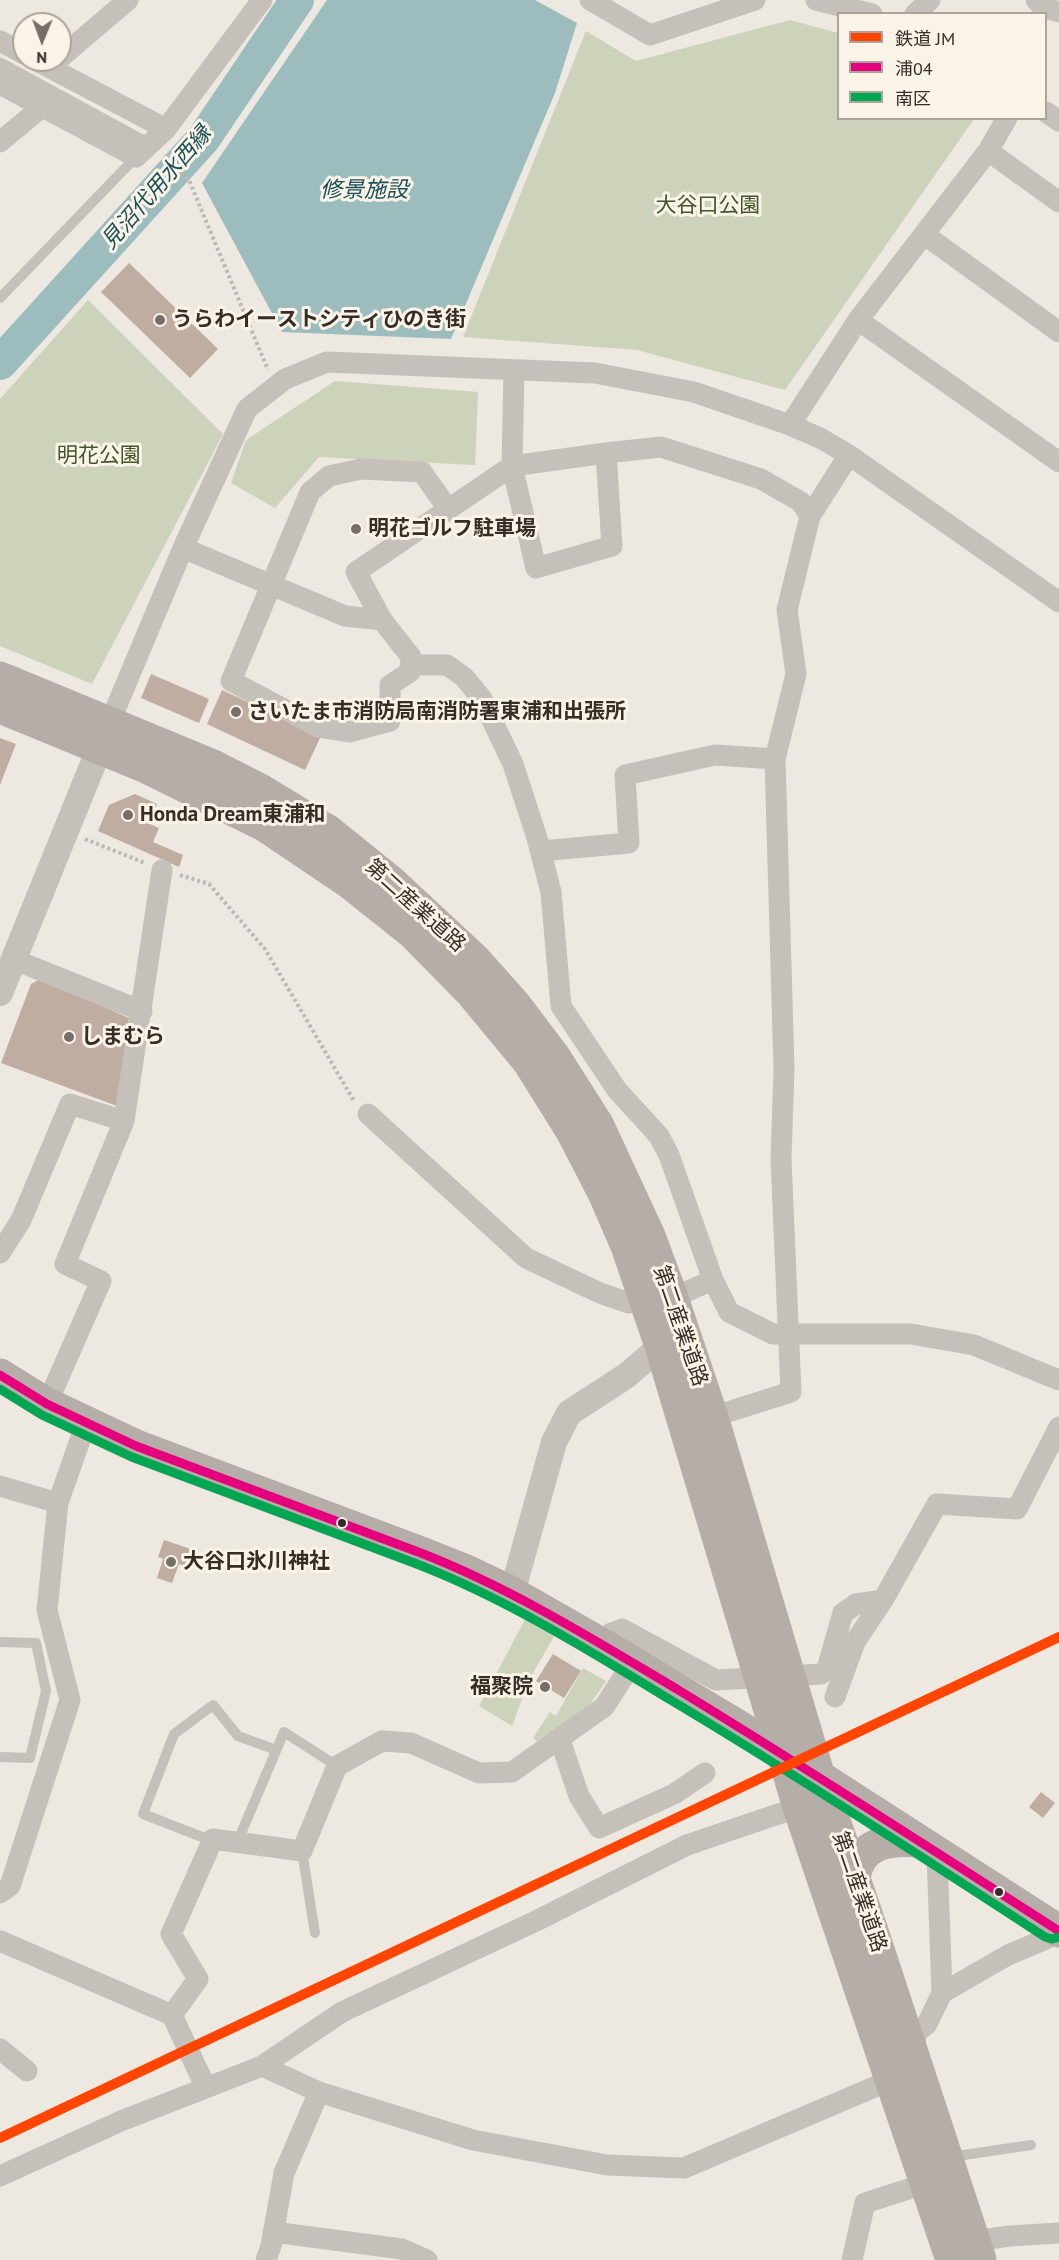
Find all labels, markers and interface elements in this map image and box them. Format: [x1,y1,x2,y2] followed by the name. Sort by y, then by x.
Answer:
[12,12,72,72] north arrow
[837,12,1047,120] legend
[895,27,955,50] text: 鉄道 JM
[36,48,47,68] text: N
[895,57,933,80] text: 浦04
[895,87,931,110] text: 南区
[97,121,217,255] water label: 見沼代用水西縁
[320,178,408,204] water label: 修景施設
[656,193,760,219] park label: 大谷口公園
[172,307,466,333] place label: うらわイーストシティひのき街
[153,313,167,327] marker: うらわイーストシティひのき街
[57,443,141,469] park label: 明花公園
[368,516,536,542] place label: 明花ゴルフ駐車場
[349,522,363,536] marker: 明花ゴルフ駐車場
[248,699,626,725] place label: さいたま市消防局南消防署東浦和出張所
[229,705,243,719] marker: さいたま市消防局南消防署東浦和出張所
[140,802,325,828] place label: Honda Dream東浦和
[121,808,135,822] marker: Honda Dream東浦和
[360,854,470,958] street label: 第二産業道路
[81,1024,165,1050] place label: しまむら
[62,1030,76,1044] marker: しまむら
[648,1262,712,1390] street label: 第二産業道路
[336,1517,348,1529] unlabelled marker
[183,1549,330,1575] place label: 大谷口氷川神社
[164,1555,178,1569] marker: 大谷口氷川神社
[470,1674,533,1700] place label: 福聚院
[538,1680,552,1694] marker: 福聚院
[827,1828,891,1956] street label: 第二産業道路
[993,1886,1005,1898] unlabelled marker

